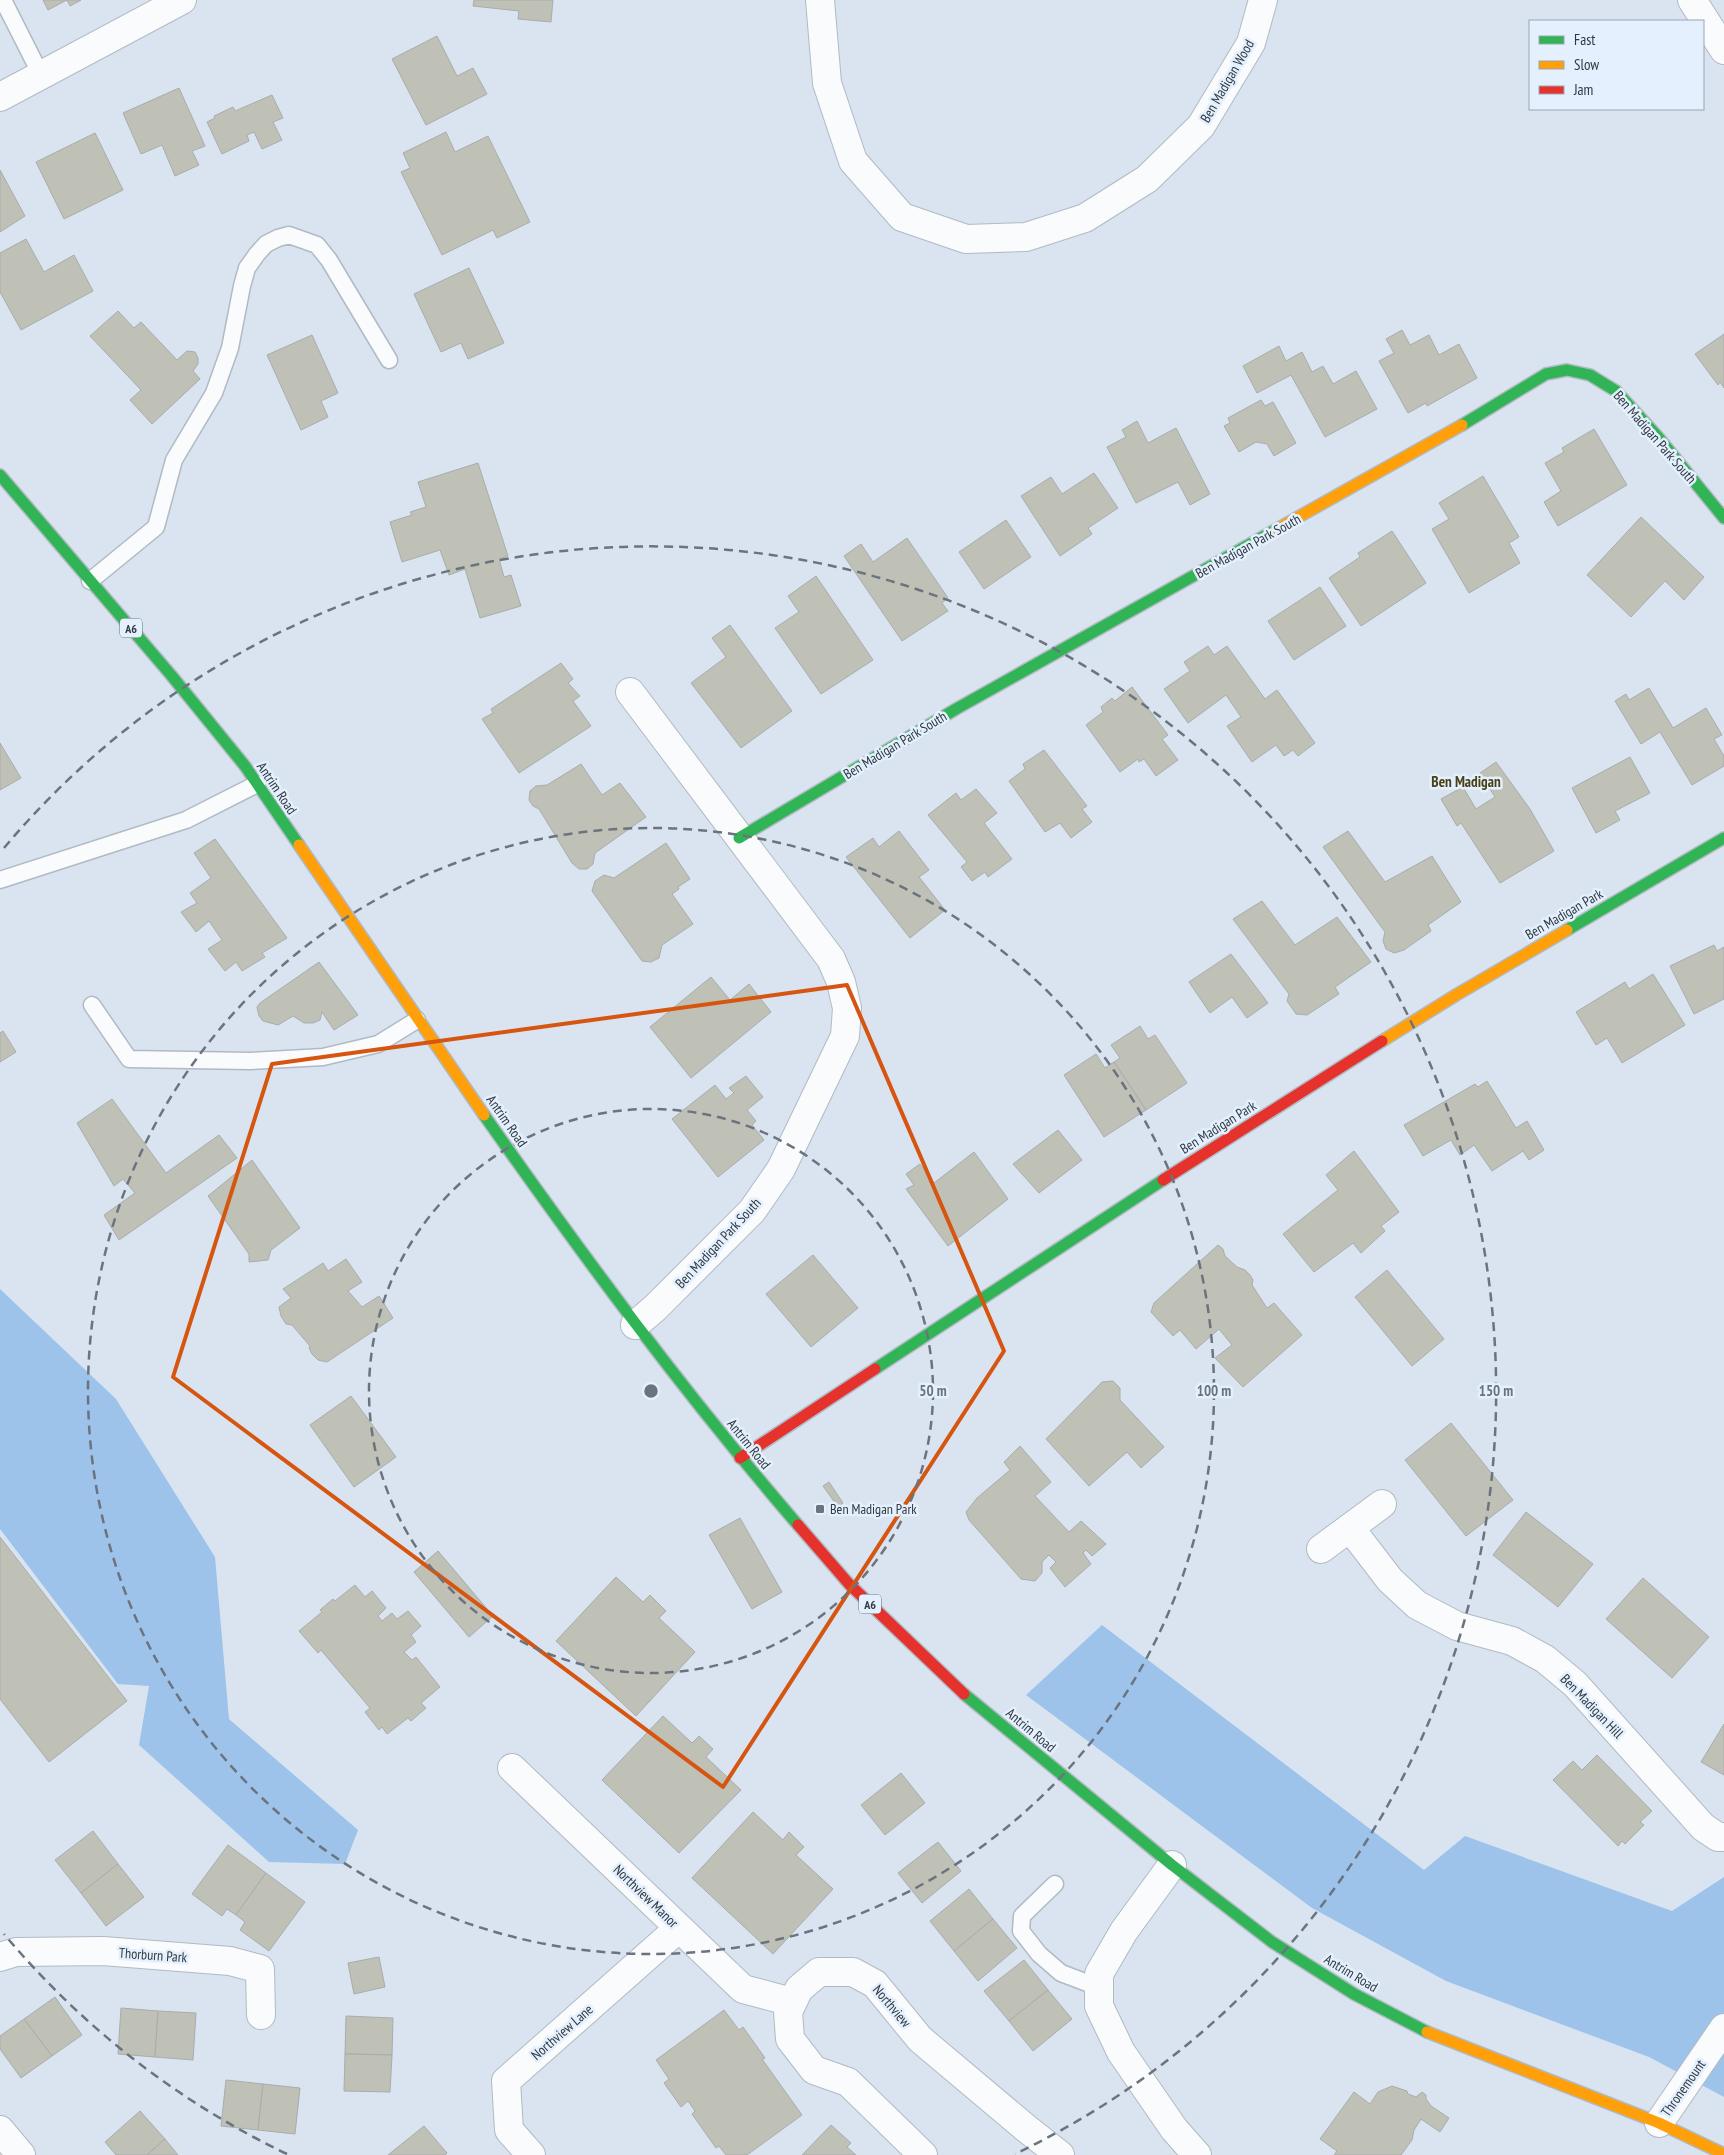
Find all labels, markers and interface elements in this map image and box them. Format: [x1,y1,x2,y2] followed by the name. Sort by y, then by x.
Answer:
[1529,20,1704,110] legend
[1574,30,1595,49] text: Fast
[1196,36,1258,126] street label: Ben Madigan Wood
[1574,55,1599,74] text: Slow
[1573,80,1593,99] text: Jam
[1610,387,1700,487] street label: Ben Madigan Park South
[1192,510,1304,582] street label: Ben Madigan Park South
[120,618,142,638] road number: A6
[840,707,950,783] street label: Ben Madigan Park South
[253,758,301,818] street label: Antrim Road
[1431,772,1501,791] district label: Ben Madigan
[1522,884,1607,943] street label: Ben Madigan Park
[483,1091,531,1151] street label: Antrim Road
[1176,1096,1260,1158] street label: Ben Madigan Park
[671,1194,765,1292] street label: Ben Madigan Park South
[919,1381,947,1400] text: 50 m
[1197,1381,1231,1400] text: 100 m
[1479,1381,1513,1400] text: 150 m
[642,1382,660,1400] centre of rings
[723,1415,775,1473] street label: Antrim Road
[830,1500,917,1518] place label: Ben Madigan Park
[814,1503,826,1515] marker: Ben Madigan Park
[859,1595,881,1614] road number: A6
[1557,1670,1628,1743] street label: Ben Madigan Hill
[1002,1704,1060,1756] street label: Antrim Road
[610,1861,682,1932] street label: Northview Manor
[118,1944,188,1966] street label: Thorburn Park
[1321,1950,1381,1996] street label: Antrim Road
[869,1981,915,2032] street label: Northview
[527,2000,597,2064] street label: Northview Lane
[1657,2056,1709,2120] street label: Thronemount

